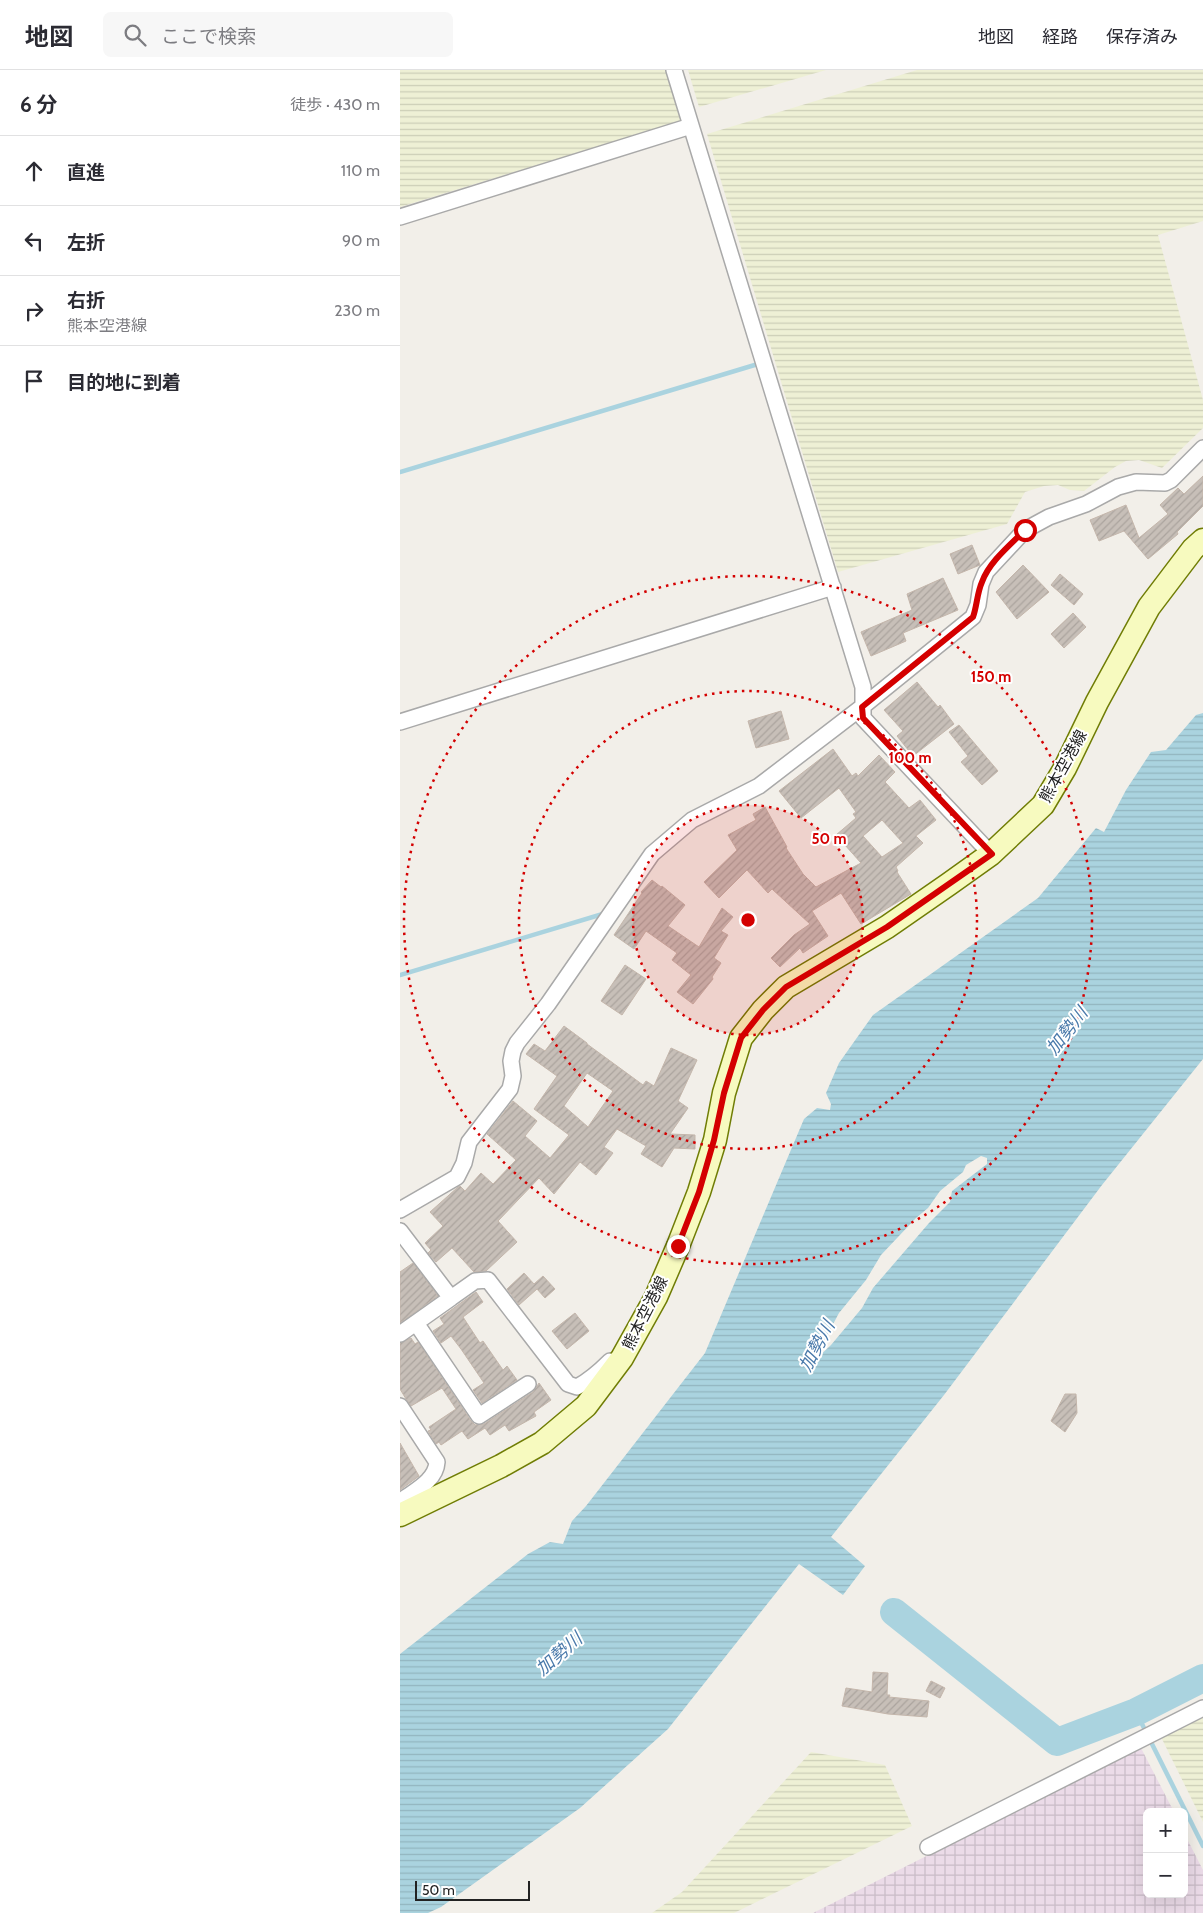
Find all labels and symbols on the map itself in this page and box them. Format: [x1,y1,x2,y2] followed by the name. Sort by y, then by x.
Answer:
[1014,519,1037,542] route start
[971,668,1011,686] text: 150 m
[1035,726,1091,806] street label: 熊本空港線
[888,749,932,767] text: 100 m
[811,830,847,848] text: 50 m
[739,911,757,929] centre of rings
[1042,1001,1094,1059] water label: 加勢川
[667,1235,690,1258] route end
[618,1273,672,1353] street label: 熊本空港線
[795,1315,840,1375] water label: 加勢川
[531,1627,588,1680] water label: 加勢川
[415,1878,530,1901] scale bar

